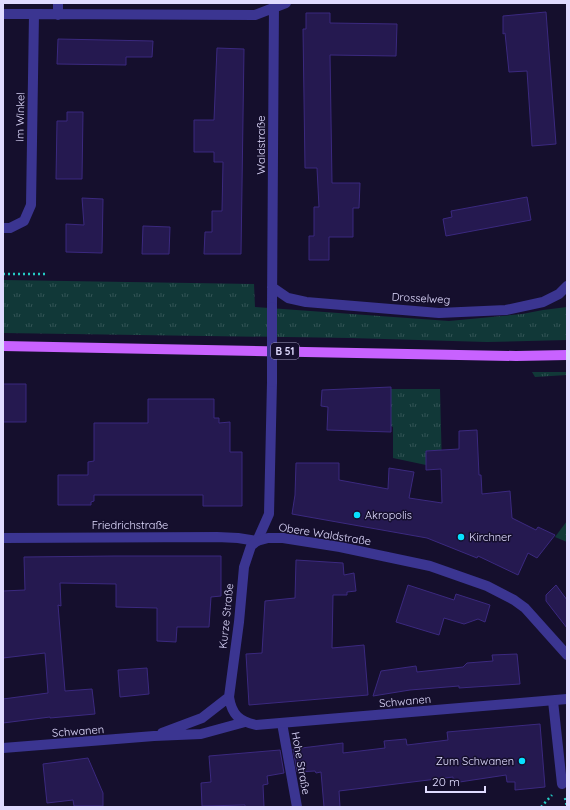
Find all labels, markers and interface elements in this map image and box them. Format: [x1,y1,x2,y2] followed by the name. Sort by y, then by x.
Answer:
[13,92,27,142] street label: Im Winkel
[254,116,268,174] street label: Waldstraße
[391,289,451,307] street label: Drosselweg
[271,343,299,359] road number: B 51
[365,508,412,522] place label: Akropolis
[352,510,362,520] marker: Akropolis
[92,518,168,532] street label: Friedrichstraße
[278,520,372,548] street label: Obere Waldstraße
[469,530,512,544] place label: Kirchner
[456,532,466,542] marker: Kirchner
[216,583,236,649] street label: Kurze Straße
[378,692,432,710] street label: Schwanen
[52,722,104,740] street label: Schwanen
[289,730,313,796] street label: Hohe Straße
[436,754,514,768] place label: Zum Schwanen
[517,756,527,766] marker: Zum Schwanen
[426,768,485,794] scale bar
[432,774,460,789] text: 20 m

